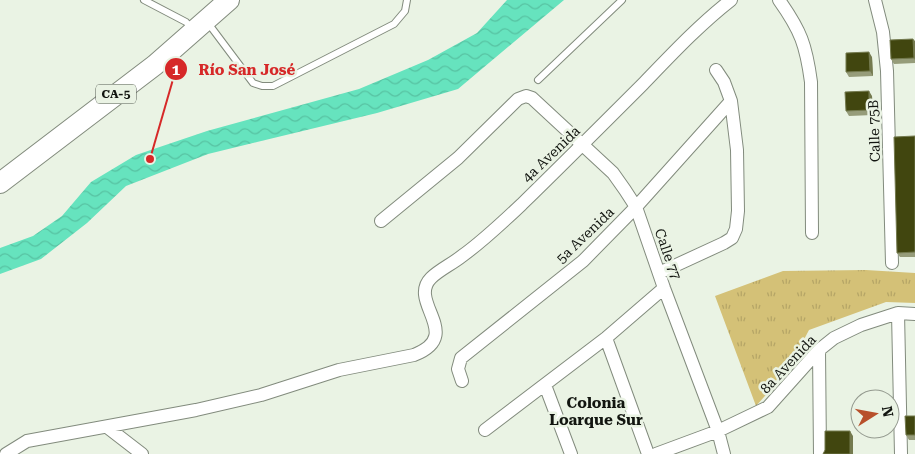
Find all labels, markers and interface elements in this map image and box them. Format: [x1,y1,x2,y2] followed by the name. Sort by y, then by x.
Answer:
[163,54,305,84] callout: Río San José
[172,61,181,79] text: 1
[199,61,296,79] text: Río San José
[96,85,136,104] road number: CA-5
[865,99,883,163] street label: Calle 75B
[519,122,583,185] street label: 4a Avenida
[553,203,617,266] street label: 5a Avenida
[652,226,684,282] street label: Calle 77
[757,331,819,396] street label: 8a Avenida
[850,389,900,439] north arrow
[549,394,643,429] district label: Colonia Loarque Sur
[879,405,897,419] text: N

